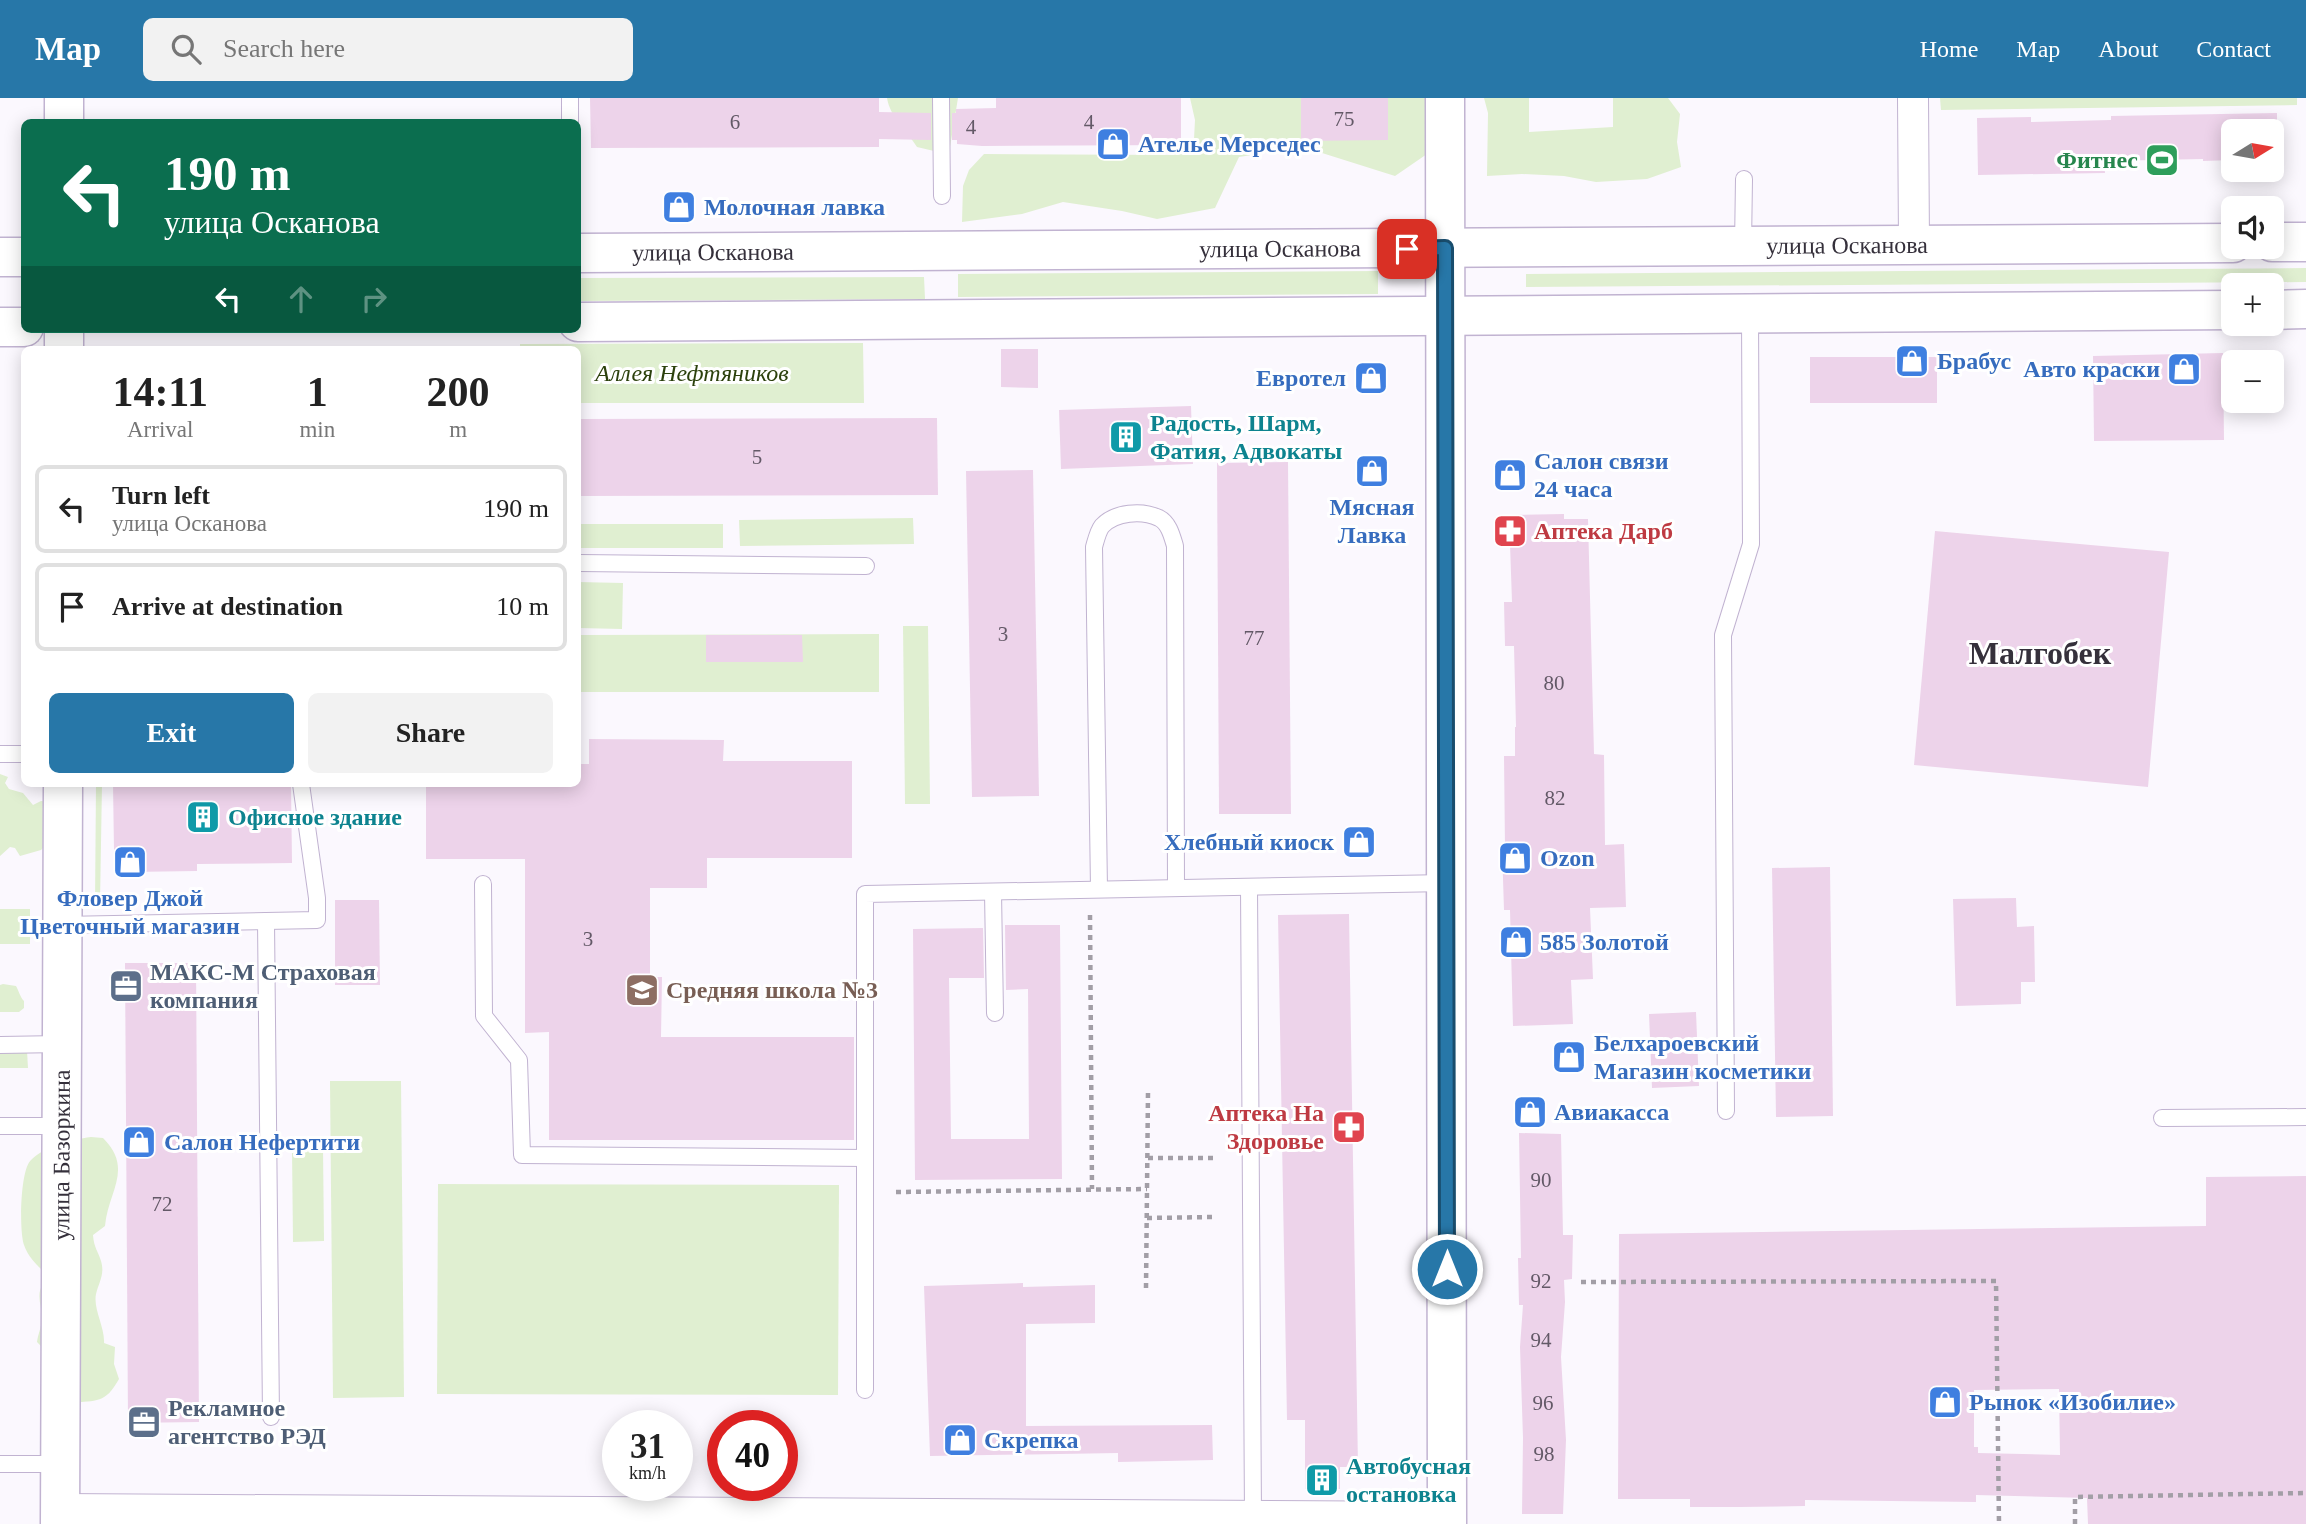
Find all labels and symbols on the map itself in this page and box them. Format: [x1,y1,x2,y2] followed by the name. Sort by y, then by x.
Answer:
[1334,107,1355,131] house number: 75
[730,110,740,134] house number: 6
[1084,110,1095,134] house number: 4
[966,115,977,139] house number: 4
[2221,119,2284,182] north arrow
[1094,125,1132,163] shop icon: Ателье Мерседес
[1138,131,1321,157] place label: Ателье Мерседес
[2143,141,2181,179] sports icon: Фитнес
[2056,147,2138,173] place label: Фитнес
[660,188,698,226] shop icon: Молочная лавка
[704,194,885,220] place label: Молочная лавка
[1377,219,1437,279] pin
[1766,232,1928,259] street label: улица Осканова
[1199,235,1361,262] street label: улица Осканова
[632,239,794,266] street label: улица Осканова
[1893,342,1931,380] shop icon: Брабус
[1937,348,2012,374] place label: Брабус
[2165,350,2203,388] shop icon: Авто краски
[2023,356,2160,382] place label: Авто краски
[1352,359,1390,397] shop icon: Евротел
[593,360,789,386] park label: Аллея Нефтяников
[1256,365,1346,391] place label: Евротел
[1150,410,1342,464] place label: Радость, Шарм, Фатия, Адвокаты
[1107,418,1145,456] building icon: Радость, Шарм, Фатия, Адвокаты
[752,445,762,469] house number: 5
[1534,448,1669,502] place label: Салон связи 24 часа
[1353,452,1391,490] shop icon: Мясная Лавка
[1491,456,1529,494] shop icon: Салон связи 24 часа
[1329,494,1415,548] place label: Мясная Лавка
[1491,512,1529,550] pharmacy icon: Аптека Дарб
[1534,518,1673,544] place label: Аптека Дарб
[998,622,1008,646] house number: 3
[1244,626,1265,650] house number: 77
[1969,635,2112,671] district label: Малгобек
[1544,671,1565,695] house number: 80
[1545,786,1566,810] house number: 82
[184,798,222,836] building icon: Офисное здание
[228,804,402,830] place label: Офисное здание
[1340,823,1378,861] shop icon: Хлебный киоск
[1164,829,1334,855] place label: Хлебный киоск
[1496,839,1534,877] shop icon: Ozon
[111,843,149,881] shop icon: Фловер Джой Цветочный магазин
[1540,845,1595,871] place label: Ozon
[20,885,240,939] place label: Фловер Джой Цветочный магазин
[1497,923,1535,961] shop icon: 585 Золотой
[583,927,593,951] house number: 3
[1540,929,1669,955] place label: 585 Золотой
[150,959,376,1013] place label: МАКС-М Страховая компания
[107,967,145,1005] office icon: МАКС-М Страховая компания
[623,971,661,1009] school or university icon: Средняя школа №3
[666,977,878,1003] place label: Средняя школа №3
[1594,1030,1811,1084] place label: Белхароевский Магазин косметики
[1550,1038,1588,1076] shop icon: Белхароевский Магазин косметики
[48,1069,75,1241] street label: улица Базоркина
[1511,1093,1549,1131] shop icon: Авиакасса
[1554,1099,1669,1125] place label: Авиакасса
[1208,1100,1324,1154] place label: Аптека На Здоровье
[1330,1108,1368,1146] pharmacy icon: Аптека На Здоровье
[120,1123,158,1161] shop icon: Салон Нефертити
[164,1129,360,1155] place label: Салон Нефертити
[1531,1168,1552,1192] house number: 90
[152,1192,173,1216] house number: 72
[1410,1232,1484,1306] position arrow
[1531,1269,1552,1293] house number: 92
[1531,1328,1552,1352] house number: 94
[1926,1383,1964,1421] shop icon: Рынок «Изобилие»
[1969,1389,2176,1415] place label: Рынок «Изобилие»
[1533,1391,1554,1415] house number: 96
[168,1395,326,1449] place label: Рекламное агентство РЭД
[125,1403,163,1441] office icon: Рекламное агентство РЭД
[707,1410,798,1501] speed limit sign: 40
[941,1421,979,1459] shop icon: Скрепка
[984,1427,1078,1453] place label: Скрепка
[1534,1442,1555,1466] house number: 98
[1346,1453,1471,1507] place label: Автобусная остановка
[1303,1461,1341,1499] building icon: Автобусная остановка

